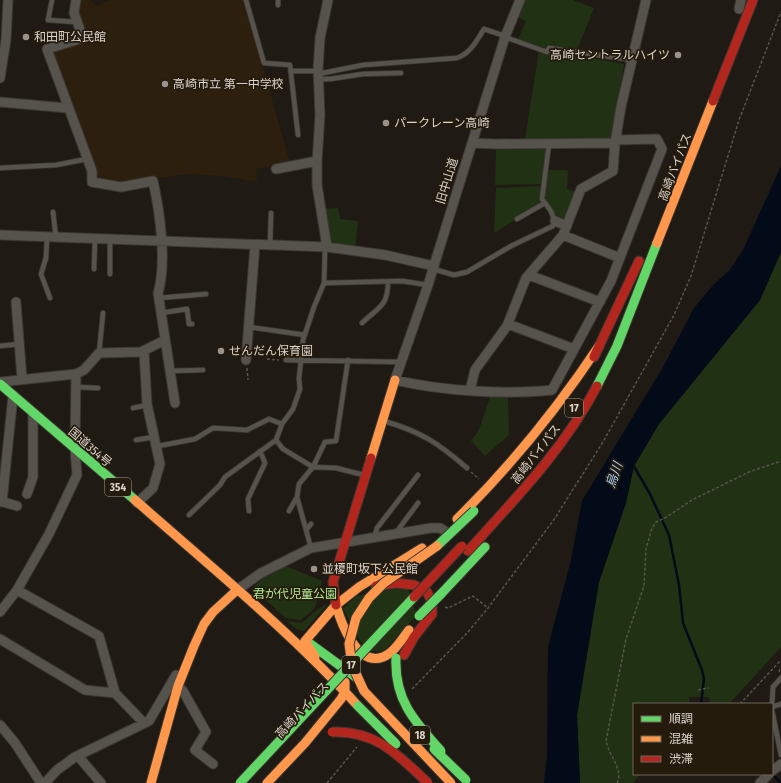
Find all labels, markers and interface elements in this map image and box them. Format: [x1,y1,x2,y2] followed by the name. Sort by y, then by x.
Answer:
[34,30,106,44] place label: 和田町公民館
[21,32,31,42] marker: 和田町公民館
[550,48,670,62] place label: 高崎セントラルハイツ
[673,50,683,60] marker: 高崎セントラルハイツ
[173,77,284,91] place label: 高崎市立 第一中学校
[160,79,170,89] marker: 高崎市立 第一中学校
[394,116,489,130] place label: パークレーン高崎
[381,118,391,128] marker: パークレーン高崎
[656,131,694,203] street label: 高崎バイパス
[433,156,461,206] street label: 旧中山道
[229,344,313,358] place label: せんだん保育園
[216,346,226,356] marker: せんだん保育園
[565,399,583,417] road number: 17
[508,421,564,487] street label: 高崎バイパス
[66,424,114,470] street label: 国道354号
[603,458,626,490] water label: 烏川
[105,478,131,496] road number: 354
[322,562,418,576] place label: 並榎町坂下公民館
[309,564,319,574] marker: 並榎町坂下公民館
[253,587,337,601] park label: 君が代児童公園
[342,656,360,674] road number: 17
[272,679,332,741] street label: 高崎バイパス
[633,703,773,775] legend
[669,712,693,726] text: 順調
[410,726,430,744] road number: 18
[669,732,693,746] text: 混雑
[669,752,693,766] text: 渋滞

